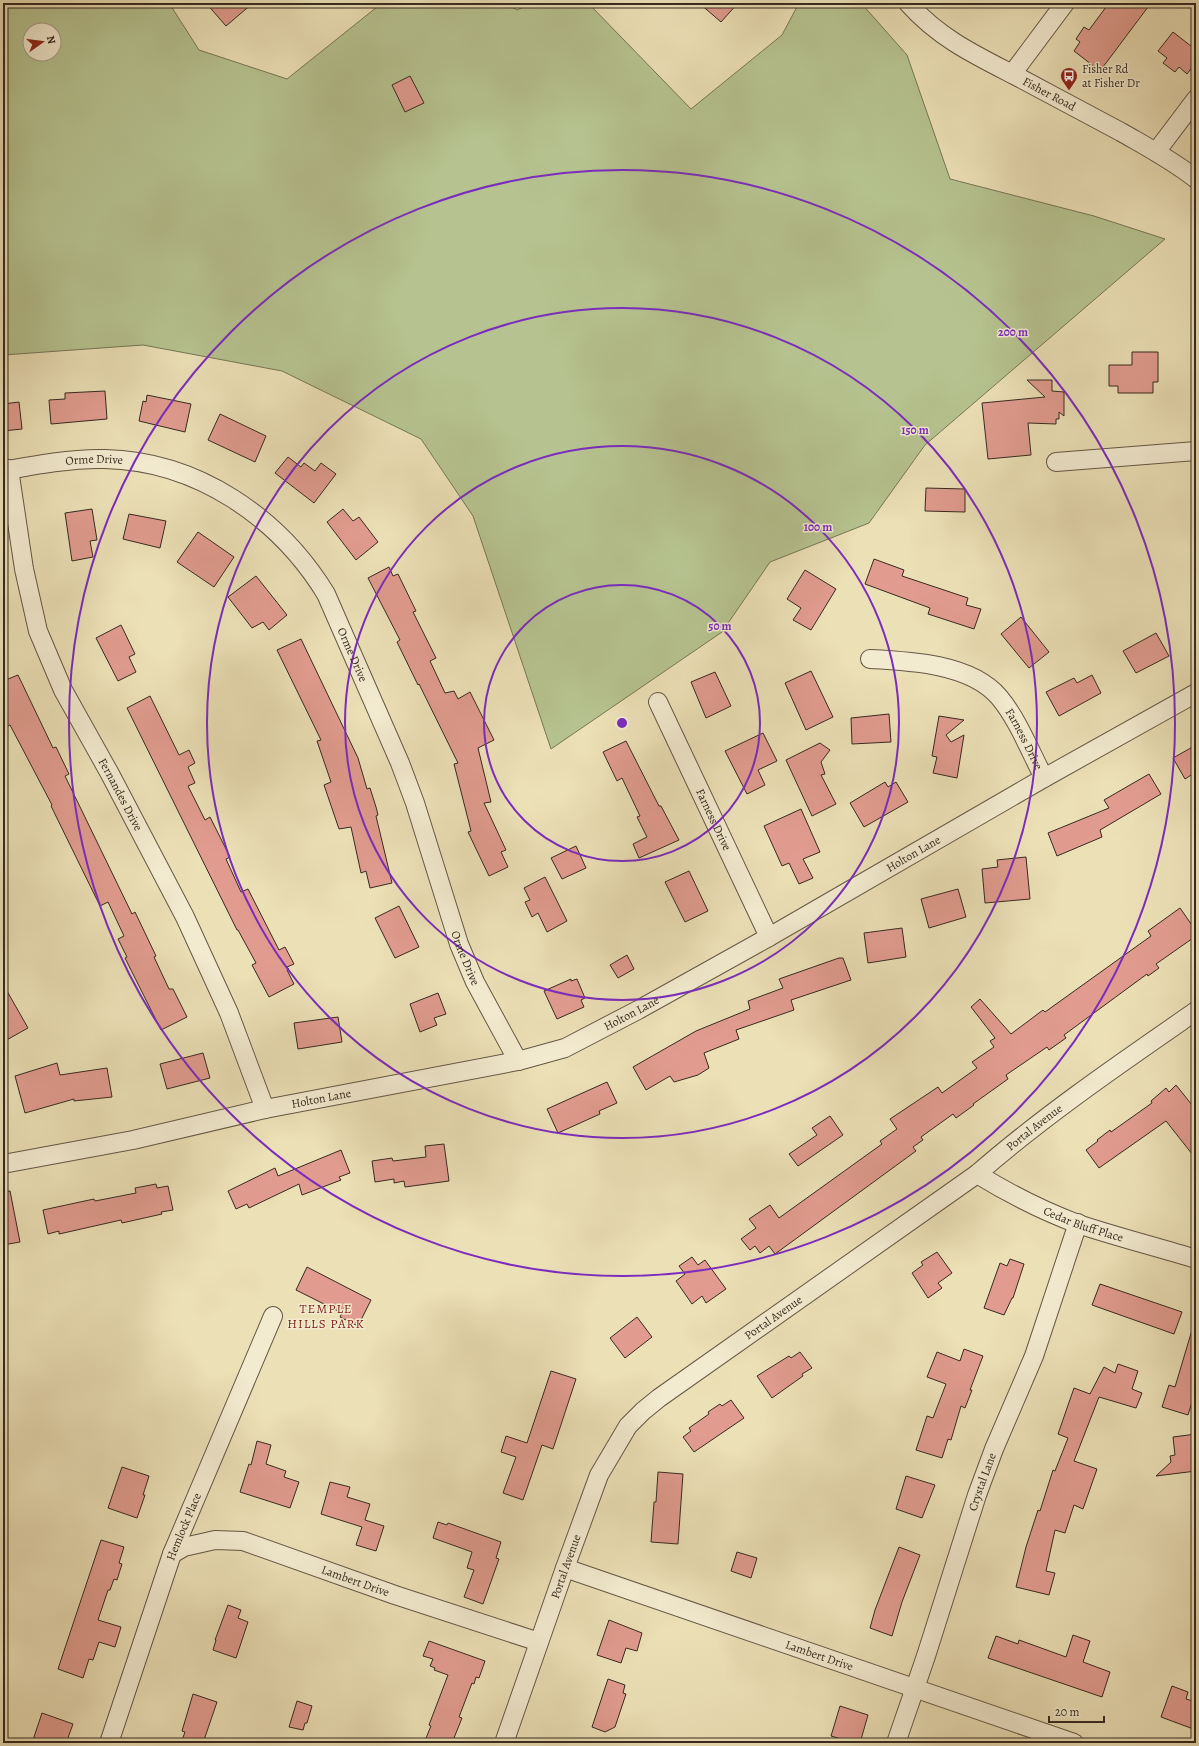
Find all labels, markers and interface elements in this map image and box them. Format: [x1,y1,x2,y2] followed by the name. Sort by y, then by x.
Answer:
[22,22,62,62] north arrow
[43,34,59,45] text: N
[1082,61,1140,91] place label: Fisher Rd at Fisher Dr
[1059,66,1079,91] bus stop icon: Fisher Rd at Fisher Dr
[1020,73,1079,115] street label: Fisher Road
[998,324,1028,340] text: 200 m
[901,422,929,438] text: 150 m
[65,451,124,469] street label: Orme Drive
[804,519,832,535] text: 100 m
[708,618,732,634] text: 50 m
[334,625,371,684] street label: Orme Drive
[1002,705,1047,772] street label: Farness Drive
[615,716,629,730] centre of rings
[95,755,146,834] street label: Fernandes Drive
[692,786,735,853] street label: Farness Drive
[883,832,943,876] street label: Holton Lane
[447,929,483,988] street label: Orme Drive
[601,992,662,1034] street label: Holton Lane
[290,1085,352,1112] street label: Holton Lane
[1003,1100,1066,1154] street label: Portal Avenue
[1041,1203,1125,1246] street label: Cedar Bluff Place
[741,1292,806,1343] street label: Portal Avenue
[287,1300,365,1332] district label: TEMPLE HILLS PARK
[964,1450,1000,1513] street label: Crystal Lane
[162,1490,205,1562] street label: Hemlock Place
[547,1532,585,1601] street label: Portal Avenue
[319,1561,392,1600] street label: Lambert Drive
[783,1636,856,1675] street label: Lambert Drive
[1049,1698,1104,1724] scale bar
[1055,1704,1079,1720] text: 20 m

